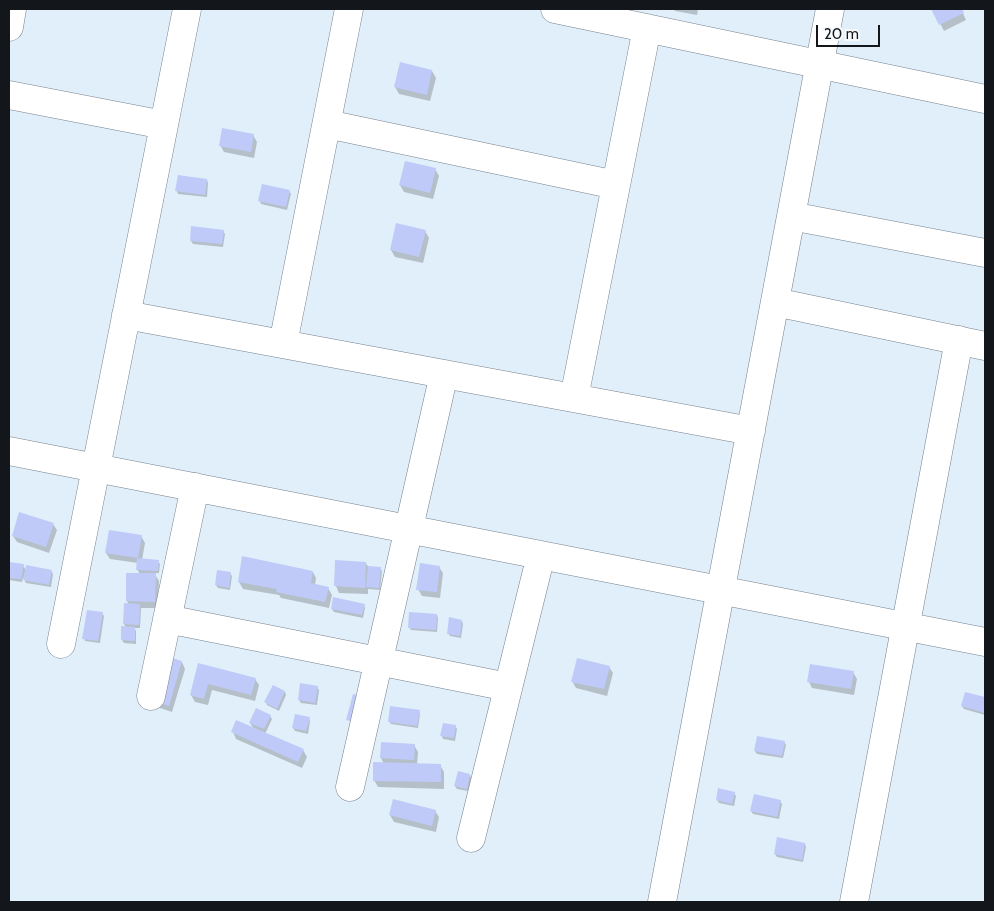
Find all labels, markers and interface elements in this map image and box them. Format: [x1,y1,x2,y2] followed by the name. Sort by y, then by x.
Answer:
[819,15,883,47] scale bar
[824,25,859,43] text: 20 m

